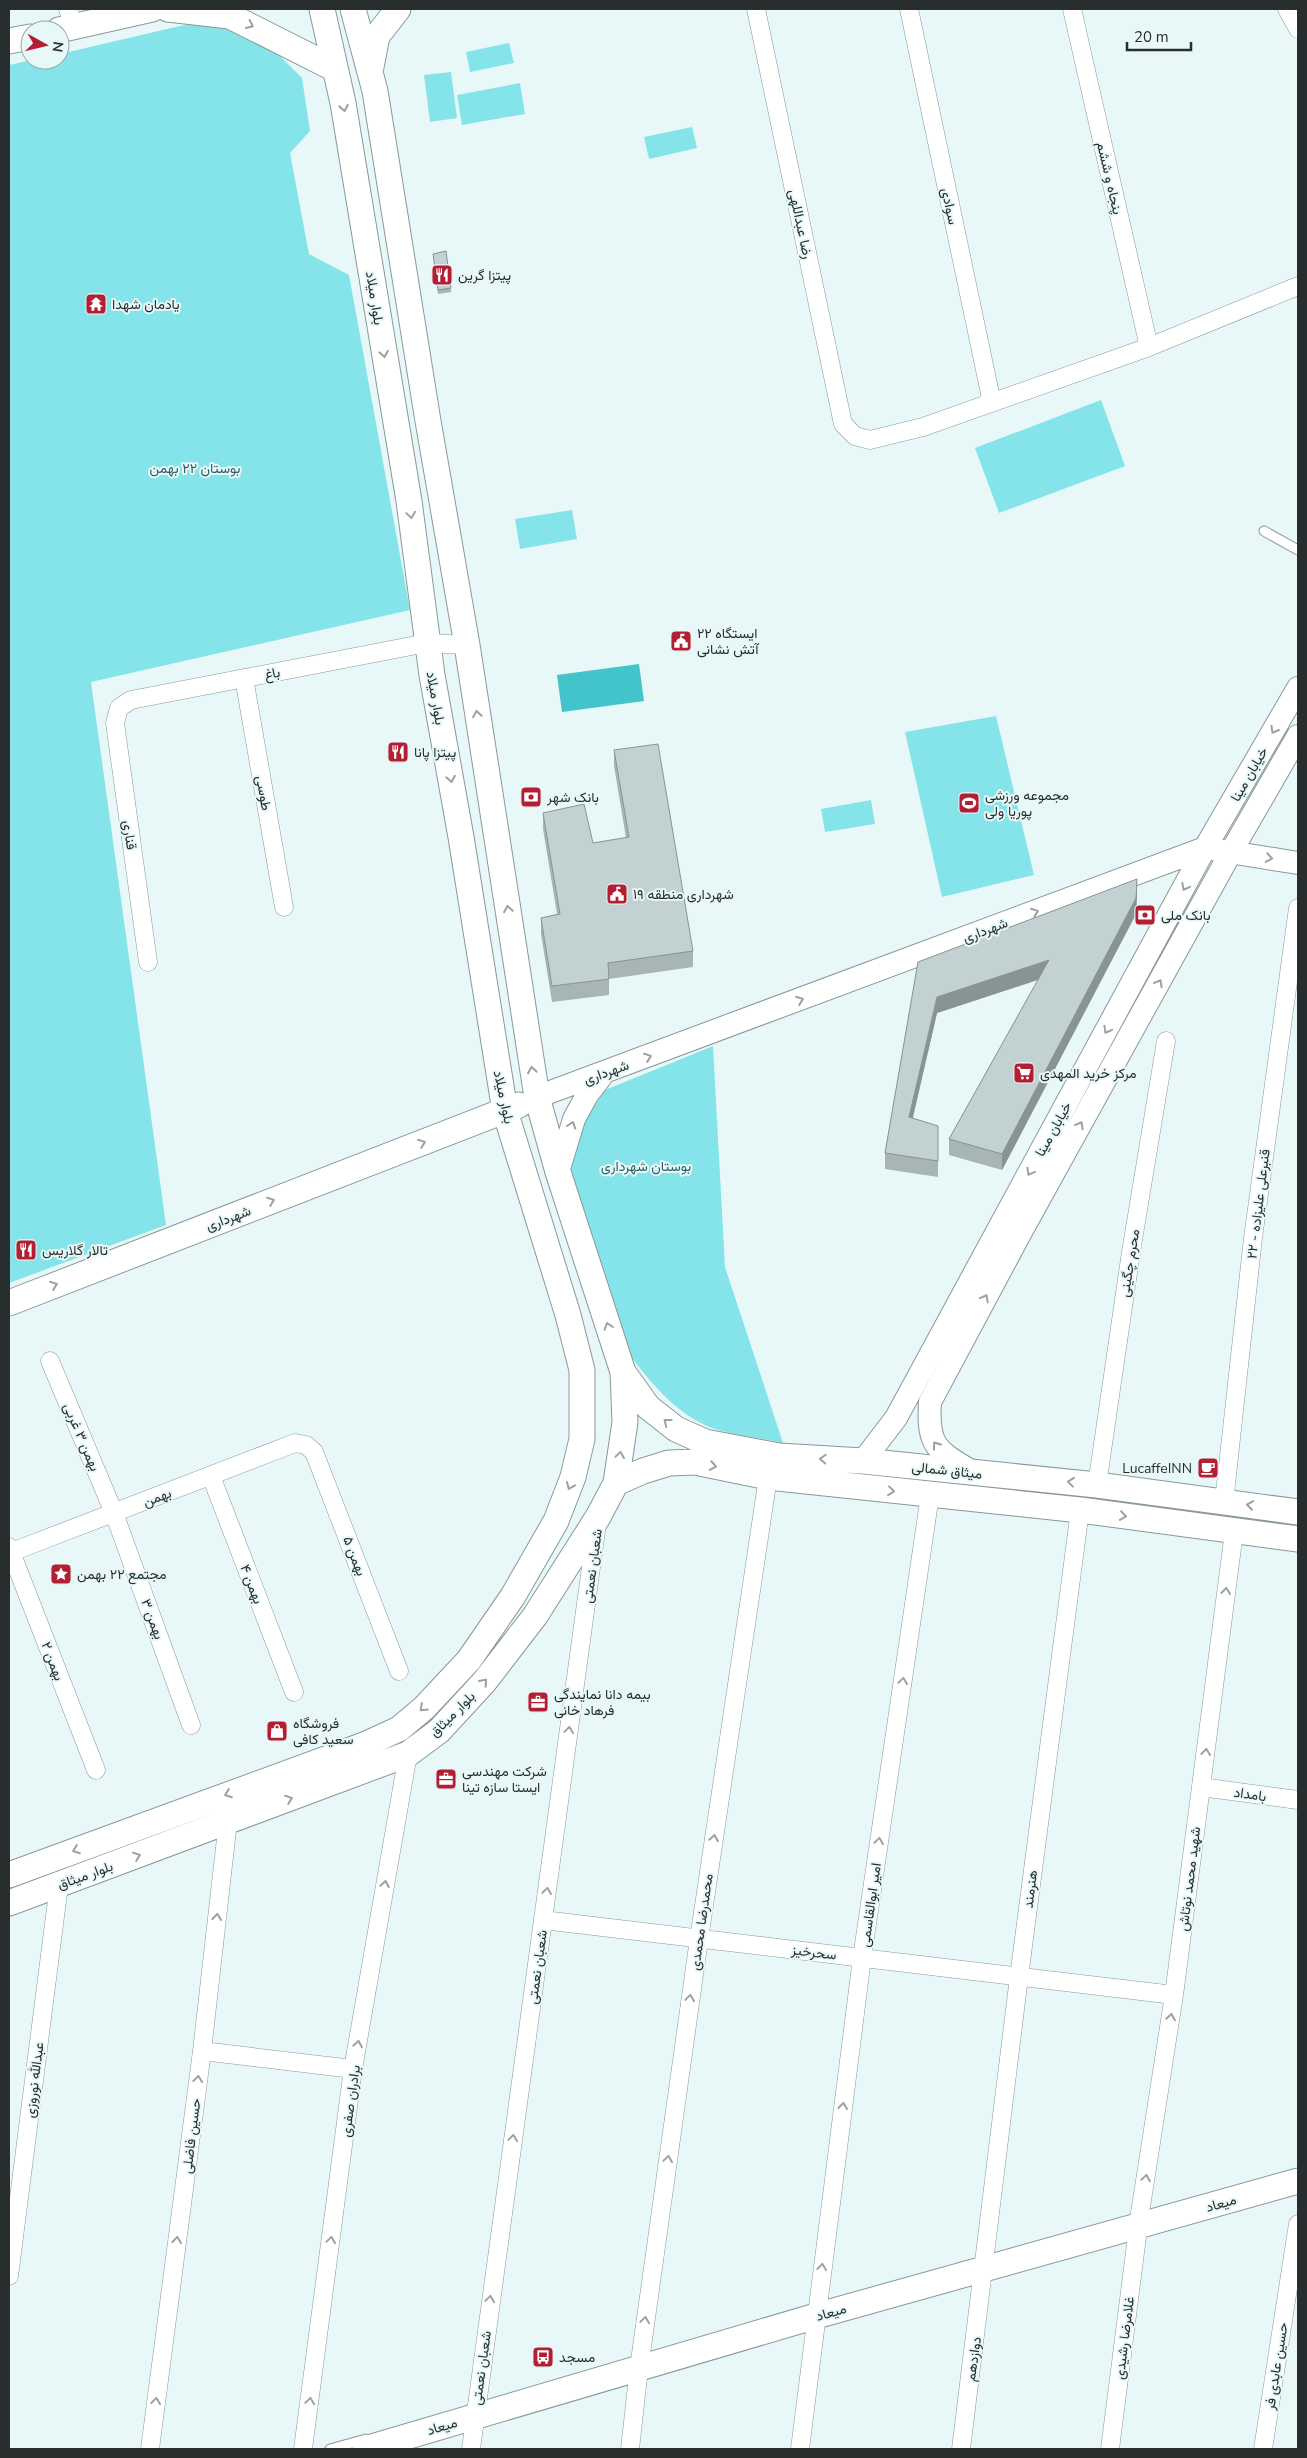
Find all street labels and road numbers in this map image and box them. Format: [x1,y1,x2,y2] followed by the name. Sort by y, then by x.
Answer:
[1092,140,1127,216] street label: پنجاه و ششم
[936,186,963,226] street label: سوادی
[784,188,817,261] street label: رضا عبداللهی
[361,270,388,326] street label: بلوار میلاد
[263,663,282,685] street label: باغ
[421,670,450,726] street label: بلوار میلاد
[1226,744,1273,805] street label: خیابان مینا
[251,774,276,812] street label: طوسی
[118,819,141,851] street label: قناری
[960,913,1011,948] street label: شهرداری
[581,1056,631,1089] street label: شهرداری
[489,1069,518,1126] street label: بلوار میلاد
[1031,1098,1076,1160] street label: خیابان مینا
[1242,1148,1275,1260] street label: قنبرعلی علیزاده - ۲۲
[203,1201,254,1236] street label: شهرداری
[1115,1228,1144,1298] street label: محرم چگینی
[59,1400,104,1474] street label: بهمن ۳ غربی
[911,1457,983,1484] street label: میثاق شمالی
[140,1483,174,1512] street label: بهمن
[578,1528,607,1604] street label: شعبان نعمتی
[338,1534,371,1579] street label: بهمن ۵
[235,1562,268,1607] street label: بهمن ۴
[136,1596,169,1642] street label: بهمن ۳
[36,1639,69,1683] street label: بهمن ۲
[425,1687,479,1741] street label: بلوار میثاق
[1232,1783,1267,1806] street label: بامداد
[1174,1826,1205,1932] street label: شهید محمد نوتاش
[55,1857,116,1894] street label: بلوار میثاق
[855,1862,886,1949] street label: امیر ابوالقاسمی
[1019,1869,1042,1909] street label: هنرمند
[685,1872,718,1972] street label: محمدرضا محمدی
[523,1929,552,2005] street label: شعبان نعمتی
[789,1940,838,1965] street label: سحرخیز
[20,2041,49,2119] street label: عبدالله نوروزی
[336,2064,365,2138] street label: برادران صفری
[177,2097,206,2175] street label: حسین فاضلی
[1204,2190,1239,2217] street label: میعاد
[1110,2295,1139,2381] street label: غلامرضا رشیدی
[814,2299,849,2326] street label: میعاد
[1260,2321,1293,2412] street label: حسین عابدی‌ فر
[467,2330,496,2406] street label: شعبان نعمتی
[961,2335,986,2383] street label: دوازدهم
[425,2413,460,2440] street label: میعاد

